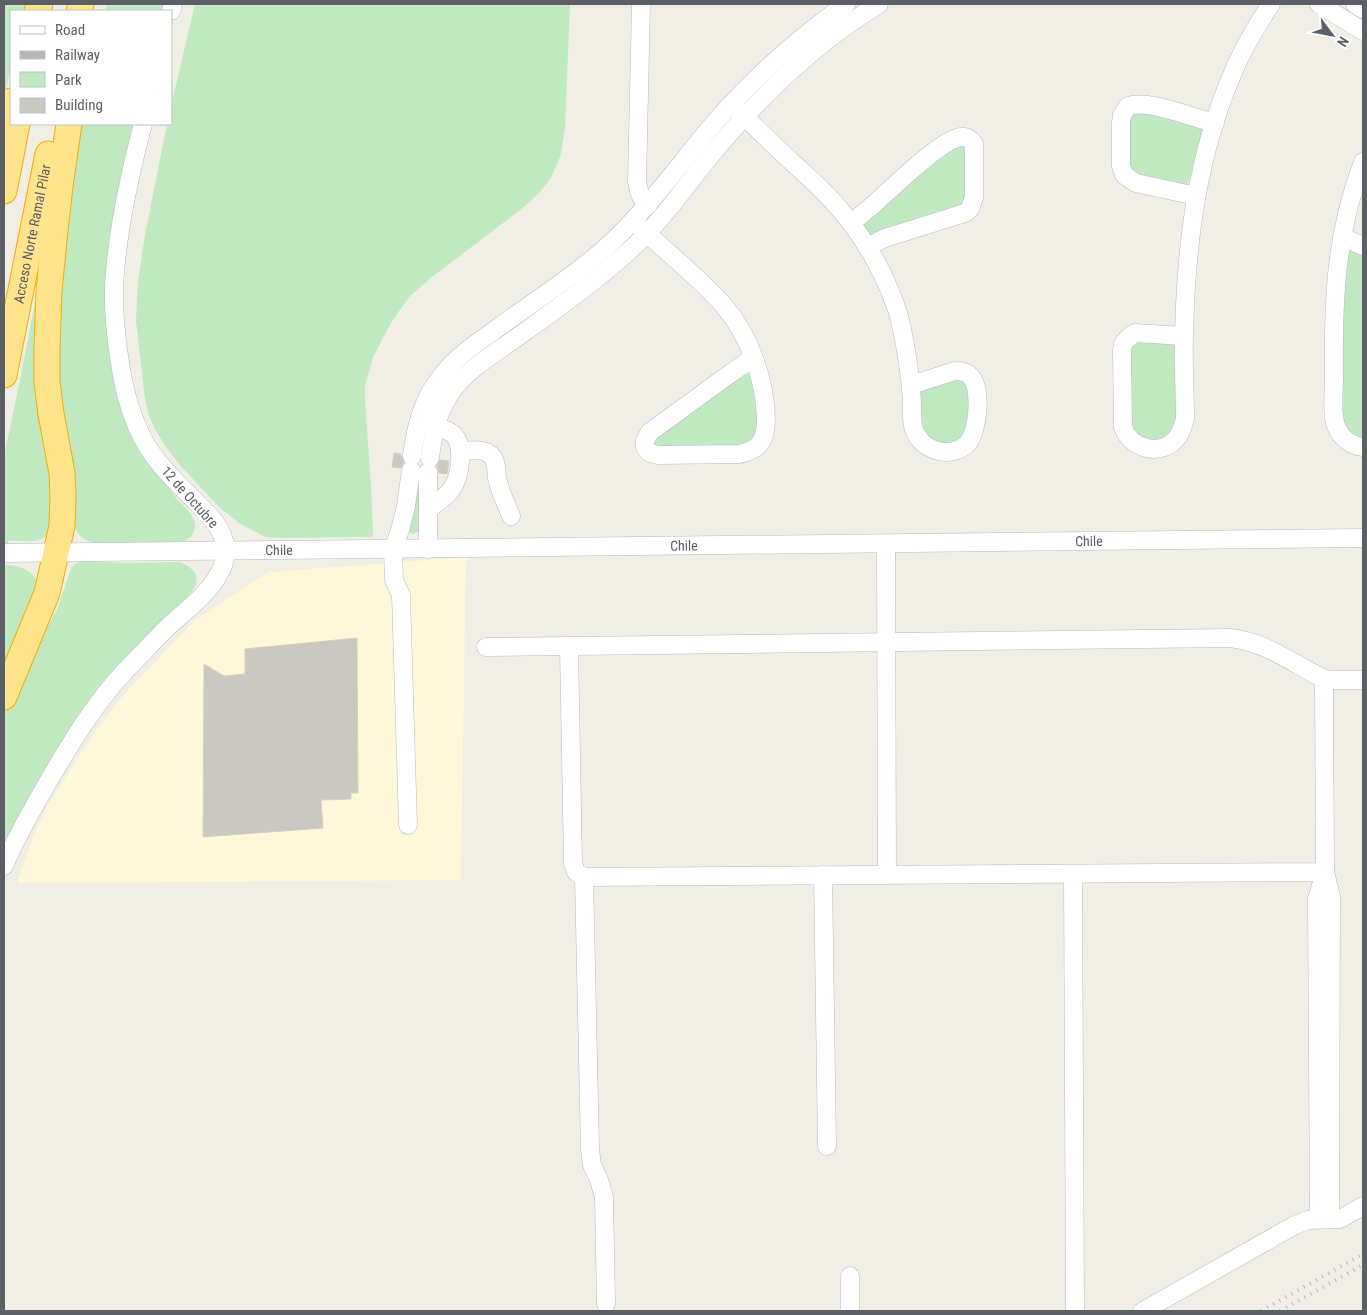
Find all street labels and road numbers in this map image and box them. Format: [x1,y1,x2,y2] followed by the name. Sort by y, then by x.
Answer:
[10,163,54,305] street label: Acceso Norte Ramal Pilar
[158,463,222,531] street label: 12 de Octubre
[1075,533,1103,549] street label: Chile
[670,537,698,554] street label: Chile
[265,542,293,558] street label: Chile

